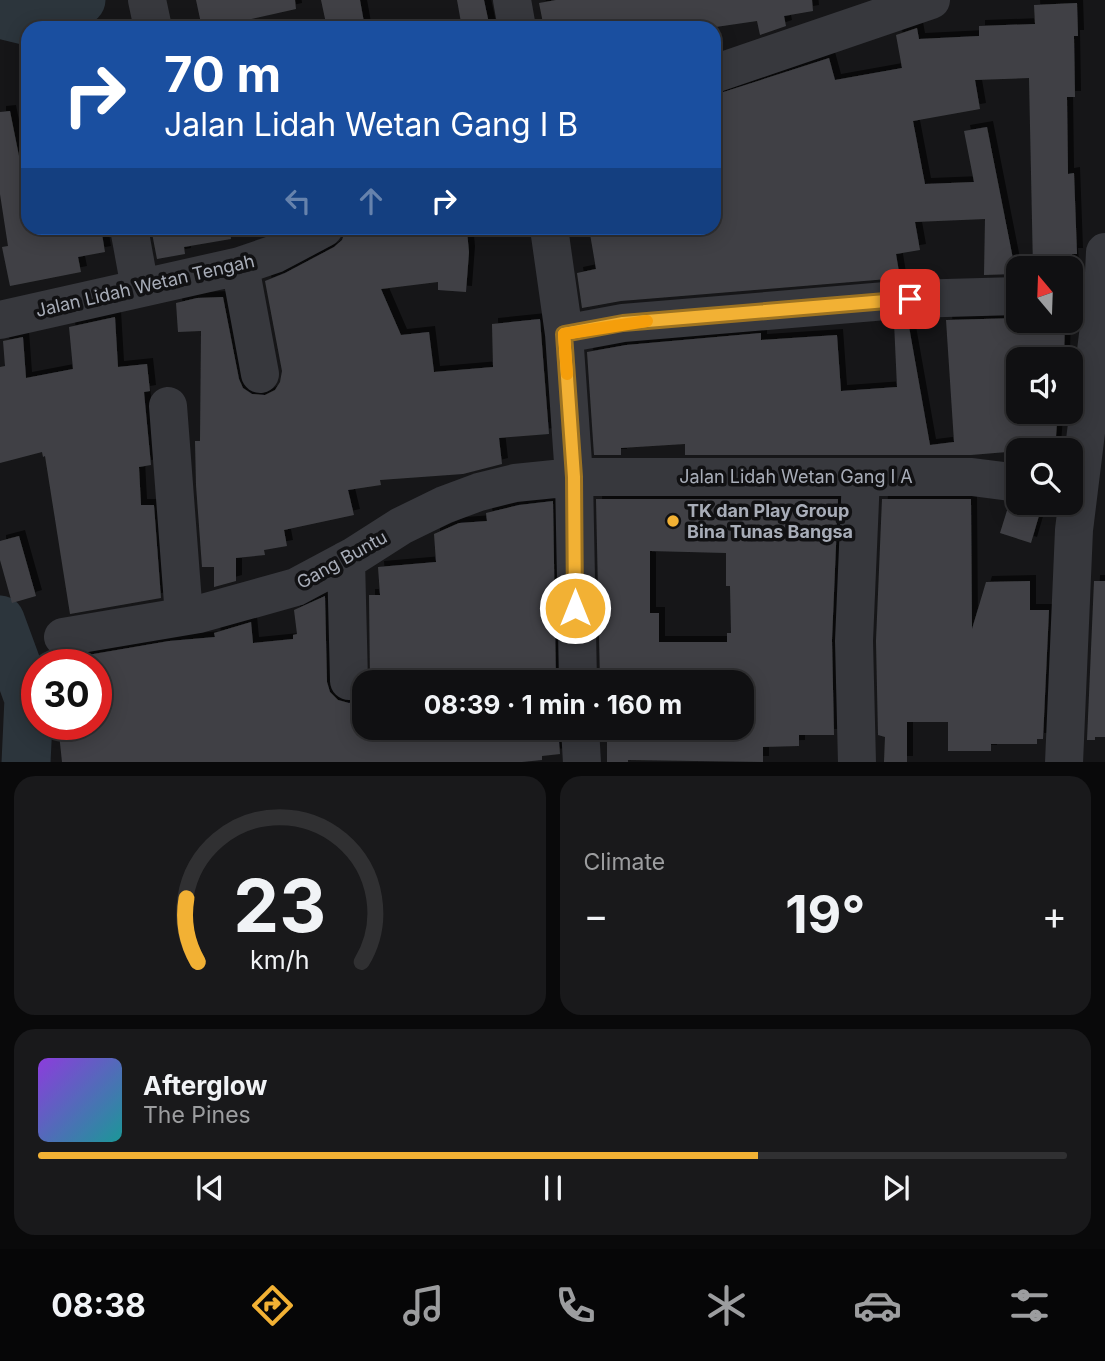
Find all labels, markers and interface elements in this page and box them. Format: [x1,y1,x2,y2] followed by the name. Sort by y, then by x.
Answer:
[164,45,281,104] text: 70 m
[49,49,140,140] icon: right
[164,105,578,144] text: Jalan Lidah Wetan Gang I B
[279,182,317,220] icon: left
[352,182,390,220] icon: ahead
[425,182,463,220] icon: right
[33,250,256,321] street label: Jalan Lidah Wetan Tengah
[1006,256,1083,332] north arrow
[1006,256,1083,515] map controls
[880,269,940,329] pin
[891,280,929,318] icon: arrive
[1006,347,1083,424] button: sound
[1006,438,1083,515] button: search
[679,466,913,487] street label: Jalan Lidah Wetan Gang I A
[687,500,853,542] place label: TK dan Play Group Bina Tunas Bangsa
[665,513,681,529] marker: TK dan Play Group Bina Tunas Bangsa
[293,526,391,593] street label: Gang Buntu
[538,571,612,645] position arrow
[21,649,112,740] speed limit sign: 30
[424,689,682,720] text: 08:39 · 1 min · 160 m
[584,848,665,876] text: Climate
[233,861,326,950] text: 23
[785,883,865,946] text: 19°
[584,892,609,938] text: −
[1042,892,1067,938] text: +
[250,944,309,974] text: km/h
[143,1070,267,1101] text: Afterglow
[143,1101,251,1129] text: The Pines
[191,1169,229,1207] icon: previous
[534,1169,572,1207] icon: pause
[877,1169,915,1207] icon: next
[248,1281,297,1330] icon: directions
[399,1281,448,1330] icon: music
[551,1281,600,1330] icon: phone
[702,1281,751,1330] icon: climate
[853,1281,902,1330] icon: car
[1005,1281,1054,1330] icon: filters
[51,1286,146,1325] text: 08:38

